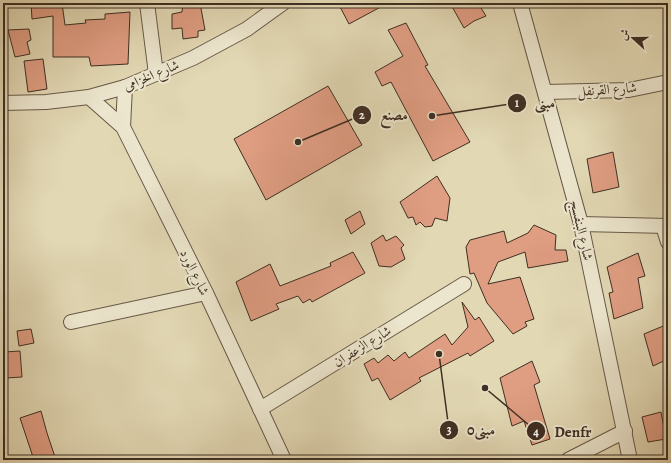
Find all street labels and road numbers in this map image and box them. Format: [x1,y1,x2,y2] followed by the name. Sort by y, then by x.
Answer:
[120,55,183,98] street label: شارع الخزامى
[577,78,638,103] street label: شارع القرنفل
[562,198,598,263] street label: شارع البنفسج
[173,246,214,299] street label: شارع الورد
[330,321,396,373] street label: شارع الزعفران

